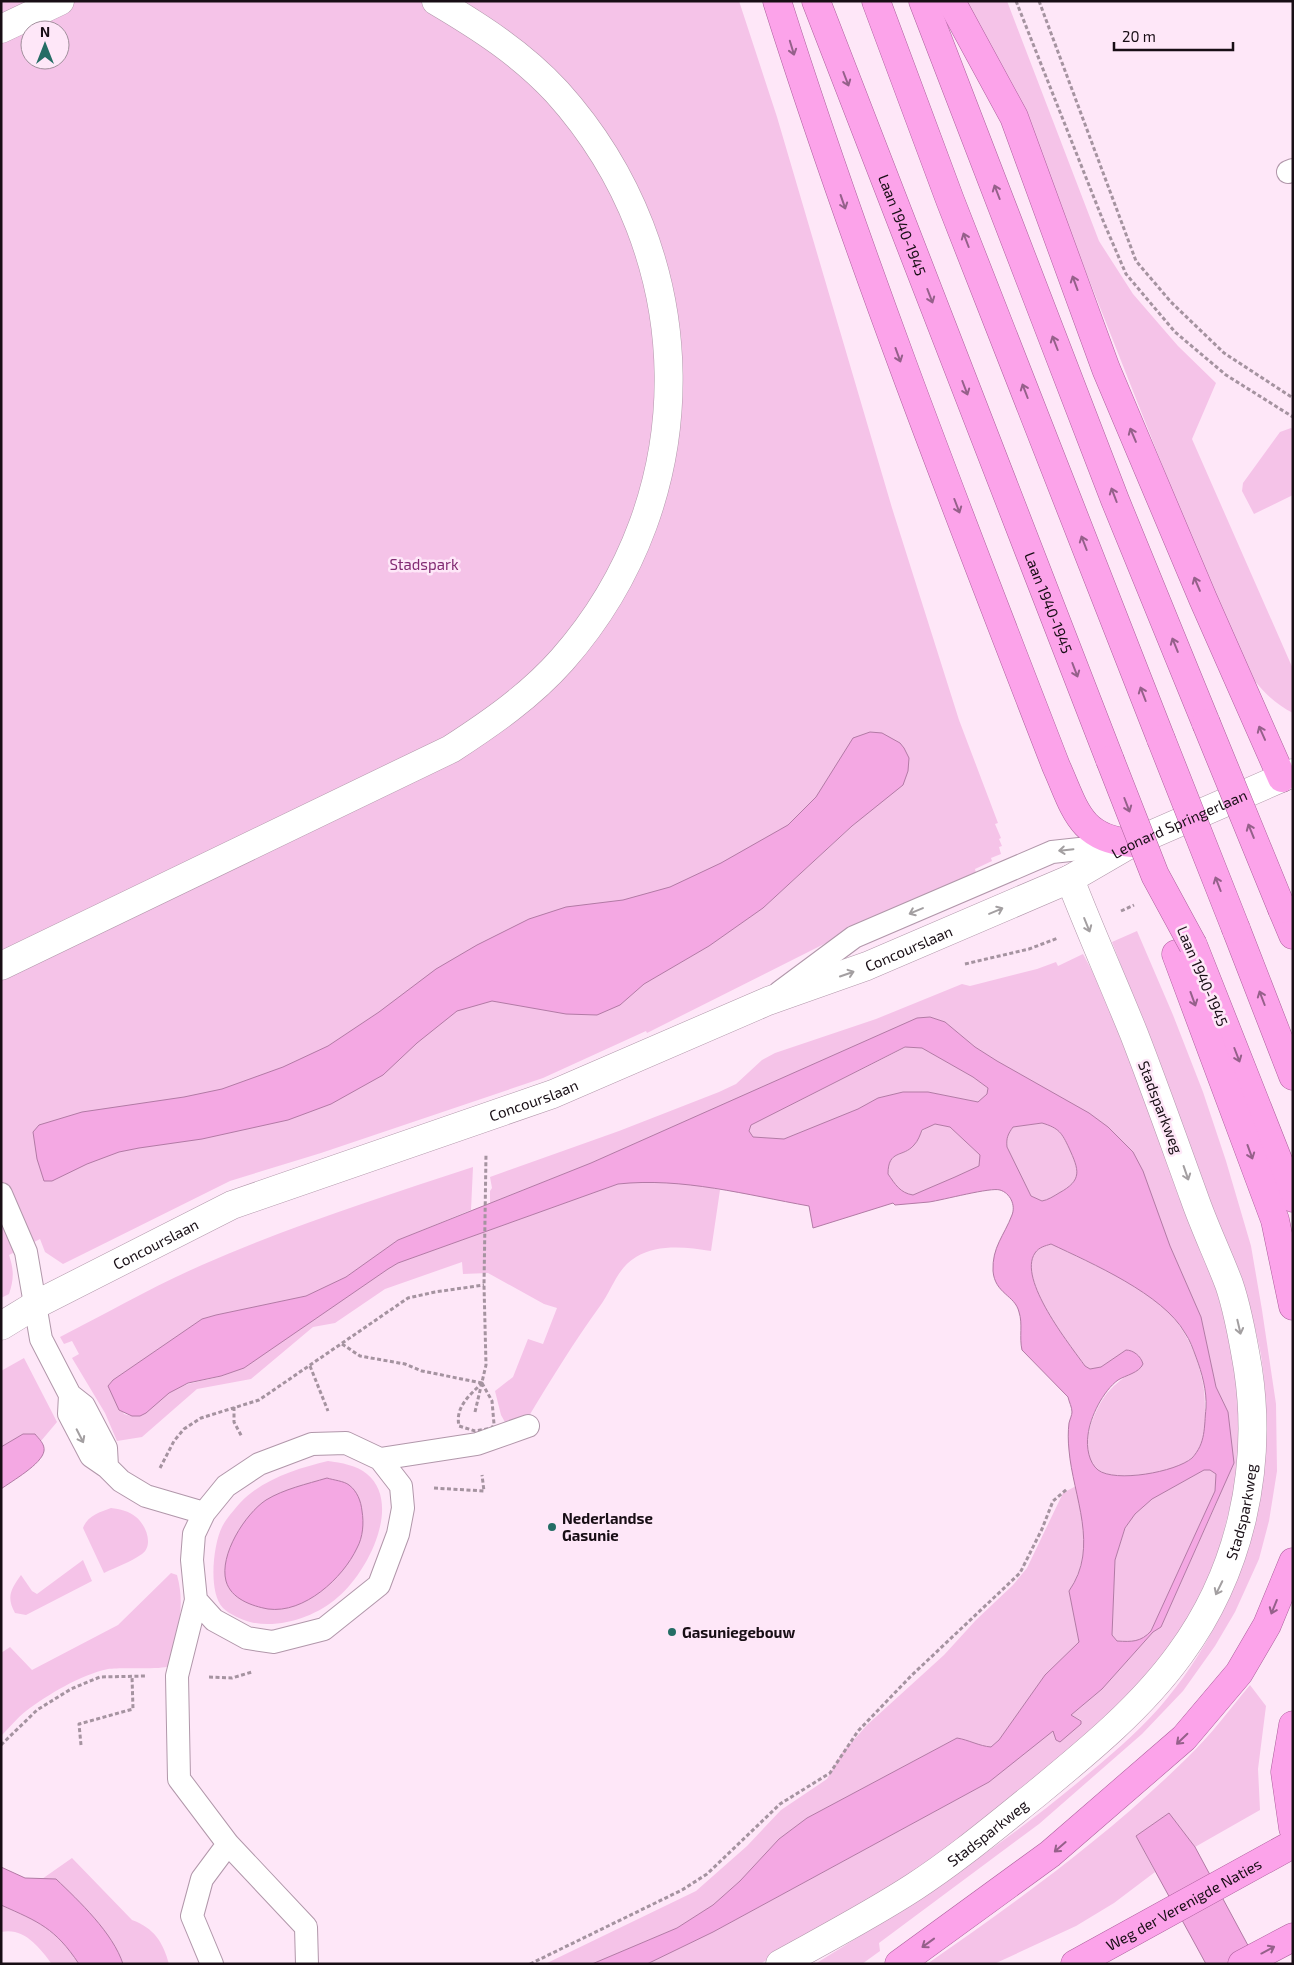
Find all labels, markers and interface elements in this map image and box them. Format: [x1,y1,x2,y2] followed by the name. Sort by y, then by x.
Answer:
[20,20,70,70] north arrow
[1114,20,1233,52] scale bar
[40,23,50,40] text: N
[1122,27,1156,45] text: 20 m
[787,39,797,55] one-way arrow
[842,71,851,87] one-way arrow
[875,172,930,278] street label: Laan 1940-1945
[991,184,1000,199] one-way arrow
[839,194,848,209] one-way arrow
[961,233,970,248] one-way arrow
[1070,276,1079,291] one-way arrow
[926,288,935,303] one-way arrow
[1050,336,1059,351] one-way arrow
[894,347,903,362] one-way arrow
[961,379,970,395] one-way arrow
[1020,384,1029,399] one-way arrow
[1128,428,1138,443] one-way arrow
[1108,488,1118,503] one-way arrow
[953,498,962,513] one-way arrow
[1079,535,1088,551] one-way arrow
[1021,549,1077,656] street label: Laan 1940-1945
[389,555,459,573] park label: Stadspark
[1191,577,1201,592] one-way arrow
[1169,638,1179,653] one-way arrow
[1070,662,1080,677] one-way arrow
[1138,687,1147,702] one-way arrow
[1256,726,1266,741] one-way arrow
[1108,785,1250,862] street label: Leonard Springerlaan
[1123,797,1132,812] one-way arrow
[1245,824,1254,839] one-way arrow
[1058,845,1074,855] one-way arrow
[1213,877,1222,892] one-way arrow
[988,905,1003,915] one-way arrow
[909,906,924,916] one-way arrow
[1083,917,1093,932] one-way arrow
[862,922,955,975] street label: Concourslaan
[1174,923,1232,1029] street label: Laan 1940-1945
[838,969,854,978] one-way arrow
[1189,991,1198,1007] one-way arrow
[1257,991,1267,1006] one-way arrow
[1232,1047,1242,1062] one-way arrow
[1135,1058,1187,1156] street label: Stadsparkweg
[486,1075,581,1124] street label: Concourslaan
[1245,1144,1255,1159] one-way arrow
[1182,1165,1191,1181] one-way arrow
[110,1215,201,1273] street label: Concourslaan
[1235,1318,1244,1334] one-way arrow
[75,1428,85,1443] one-way arrow
[1222,1462,1260,1562] street label: Stadsparkweg
[562,1509,653,1544] place label: Nederlandse Gasunie
[546,1521,558,1533] marker: Nederlandse Gasunie
[1214,1580,1223,1595] one-way arrow
[1269,1600,1278,1615] one-way arrow
[682,1623,795,1641] place label: Gasuniegebouw
[666,1626,678,1638] marker: Gasuniegebouw
[1175,1733,1188,1745] one-way arrow
[943,1795,1032,1870] street label: Stadsparkweg
[1053,1841,1066,1852] one-way arrow
[1103,1854,1264,1954] street label: Weg der Verenigde Naties
[922,1937,936,1948] one-way arrow
[1260,1945,1275,1955] one-way arrow

